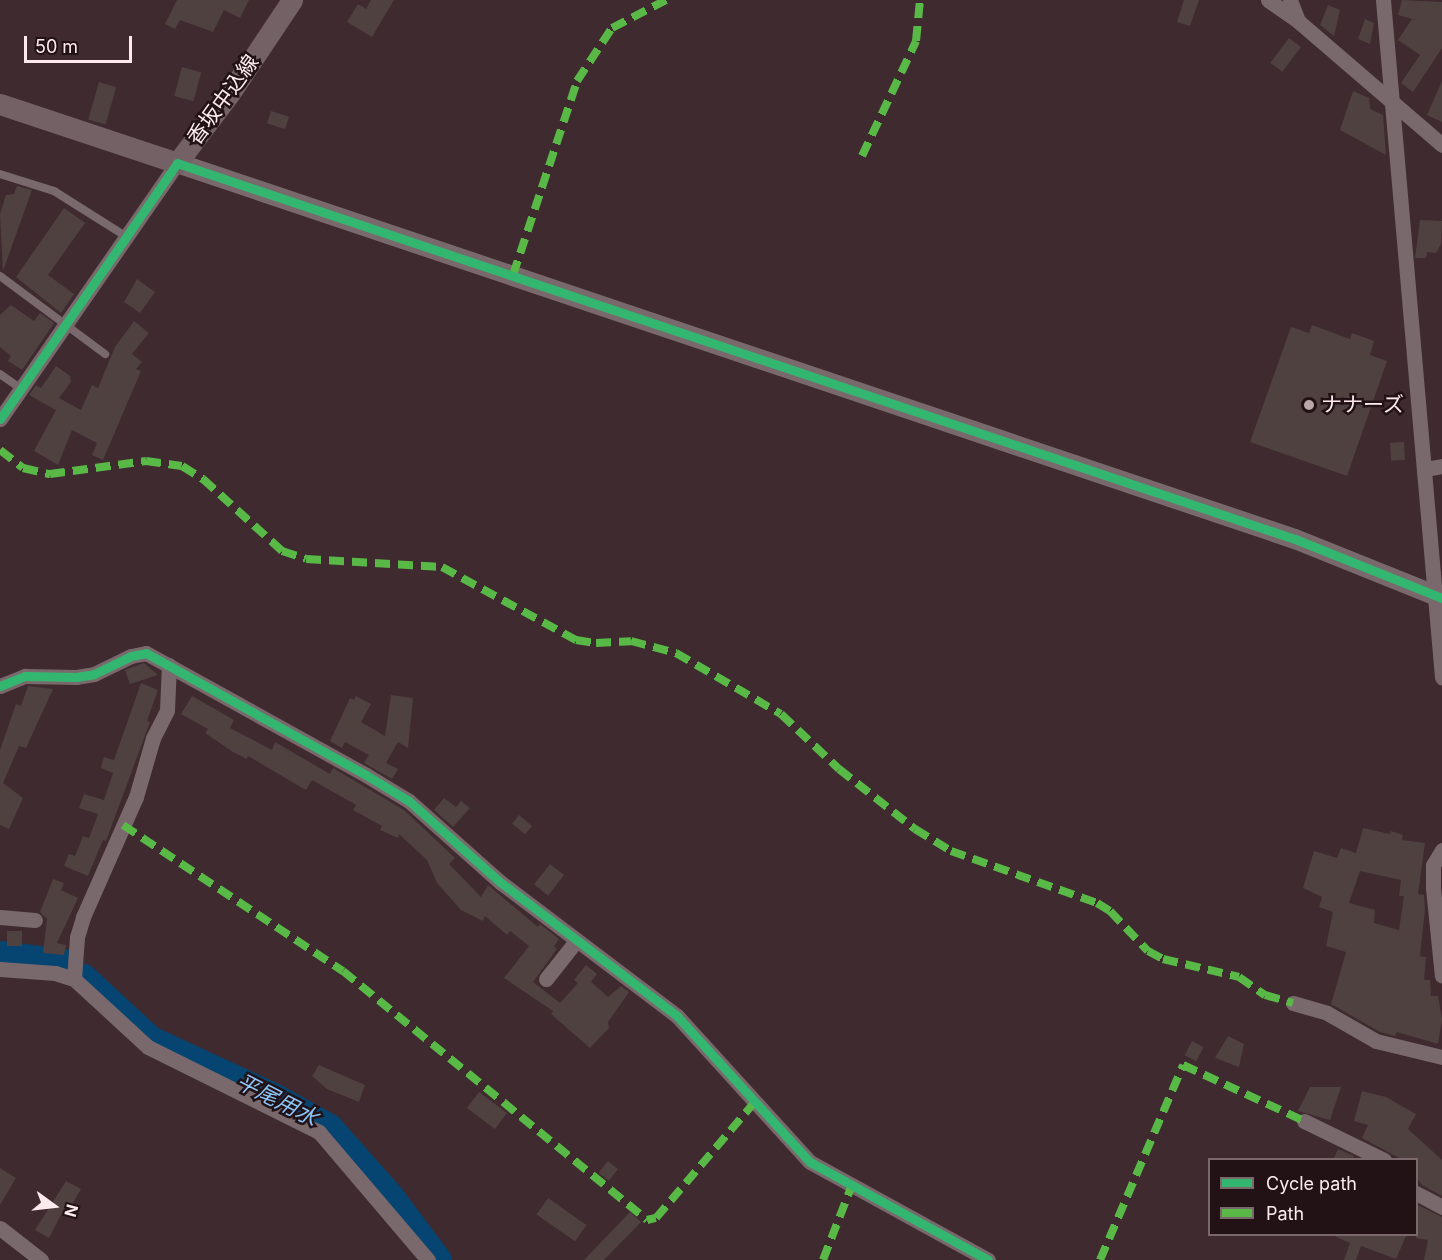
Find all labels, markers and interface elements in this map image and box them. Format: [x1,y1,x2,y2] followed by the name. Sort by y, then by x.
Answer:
[27,24,135,62] scale bar
[35,36,78,57] text: 50 m
[182,50,264,150] street label: 香坂中込線
[1321,392,1405,418] place label: ナナーズ
[1302,398,1316,412] marker: ナナーズ
[232,1068,322,1132] water label: 平尾用水
[1208,1158,1418,1236] legend
[1266,1173,1357,1194] text: Cycle path
[24,1176,84,1236] north arrow
[60,1202,83,1219] text: N
[1266,1203,1304,1224] text: Path

